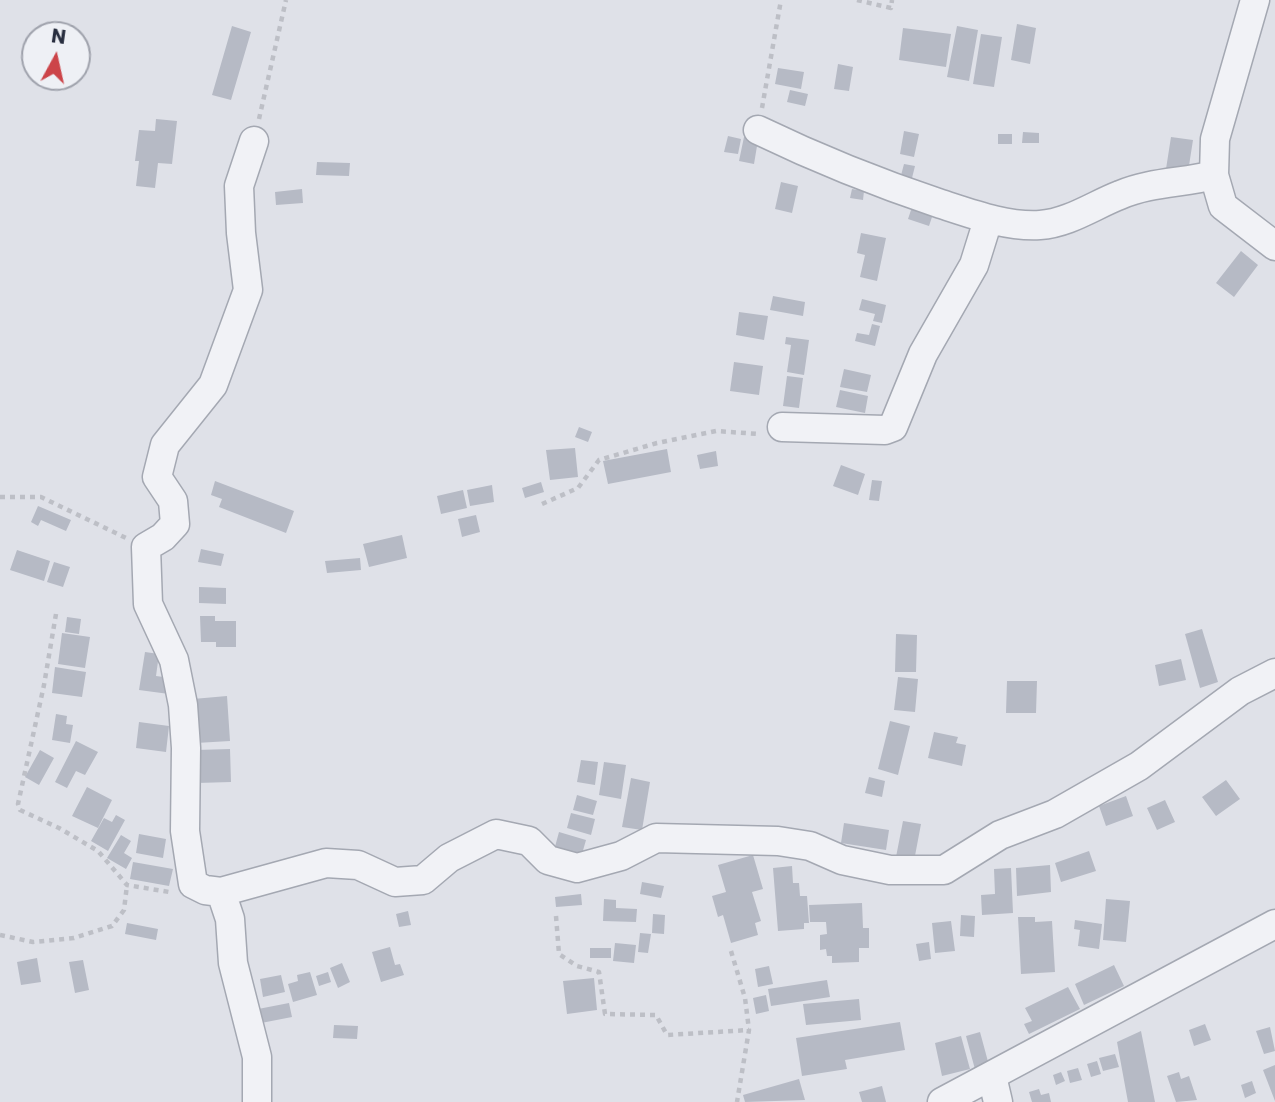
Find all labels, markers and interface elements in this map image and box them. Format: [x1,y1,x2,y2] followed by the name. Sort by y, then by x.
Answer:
[21,21,91,91] north arrow
[50,22,68,51] text: N

